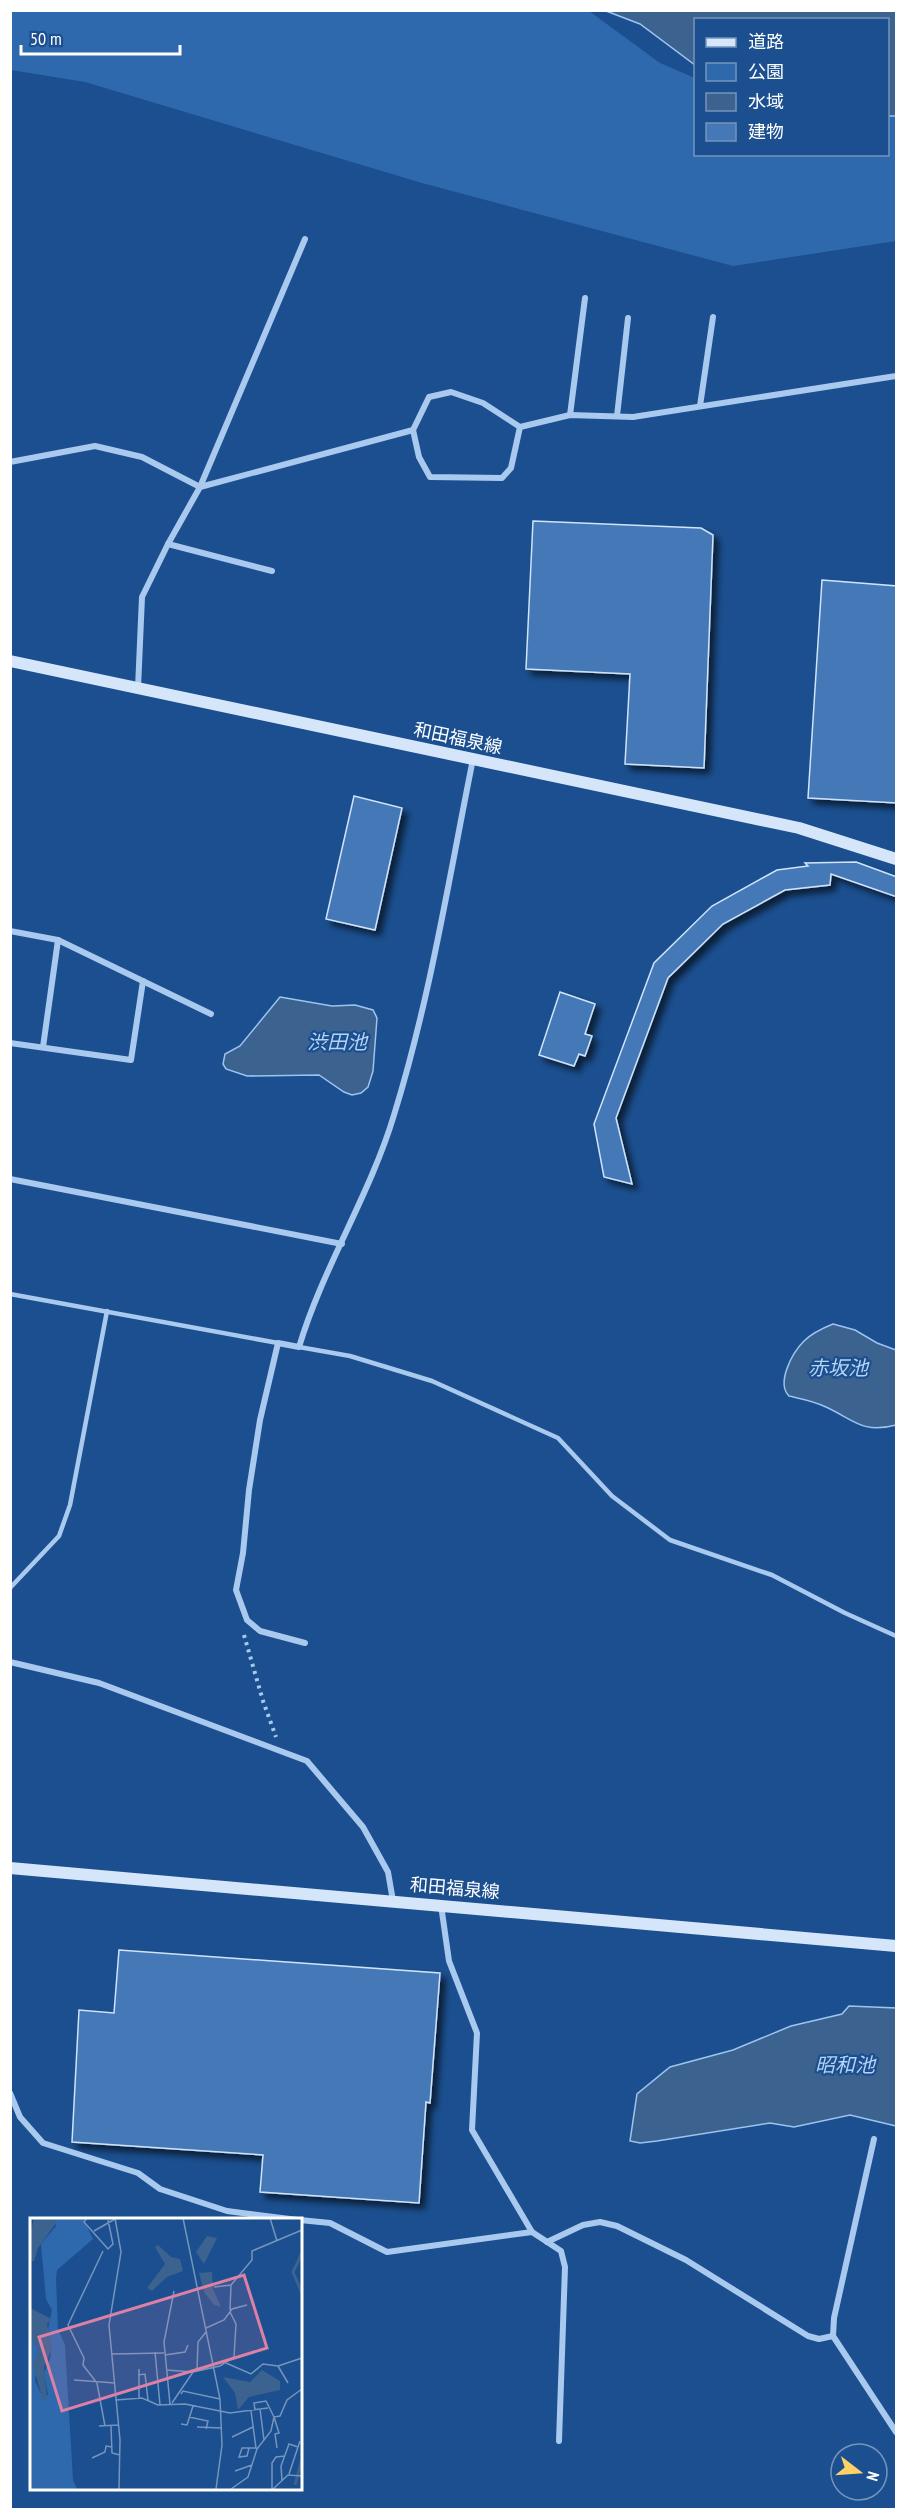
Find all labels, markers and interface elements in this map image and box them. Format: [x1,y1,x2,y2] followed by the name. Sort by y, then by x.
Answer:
[21,18,180,56] scale bar
[694,18,889,156] legend
[30,27,62,50] text: 50 m
[748,30,784,53] text: 道路
[748,60,784,83] text: 公園
[748,90,784,113] text: 水域
[748,120,784,143] text: 建物
[412,717,504,759] street label: 和田福泉線
[307,1029,369,1055] water label: 渋田池
[808,1355,870,1381] water label: 赤坂池
[409,1873,501,1903] street label: 和田福泉線
[815,2052,877,2078] water label: 昭和池
[30,2218,302,2490] inset map
[829,2442,889,2502] north arrow
[863,2469,884,2483] text: N

